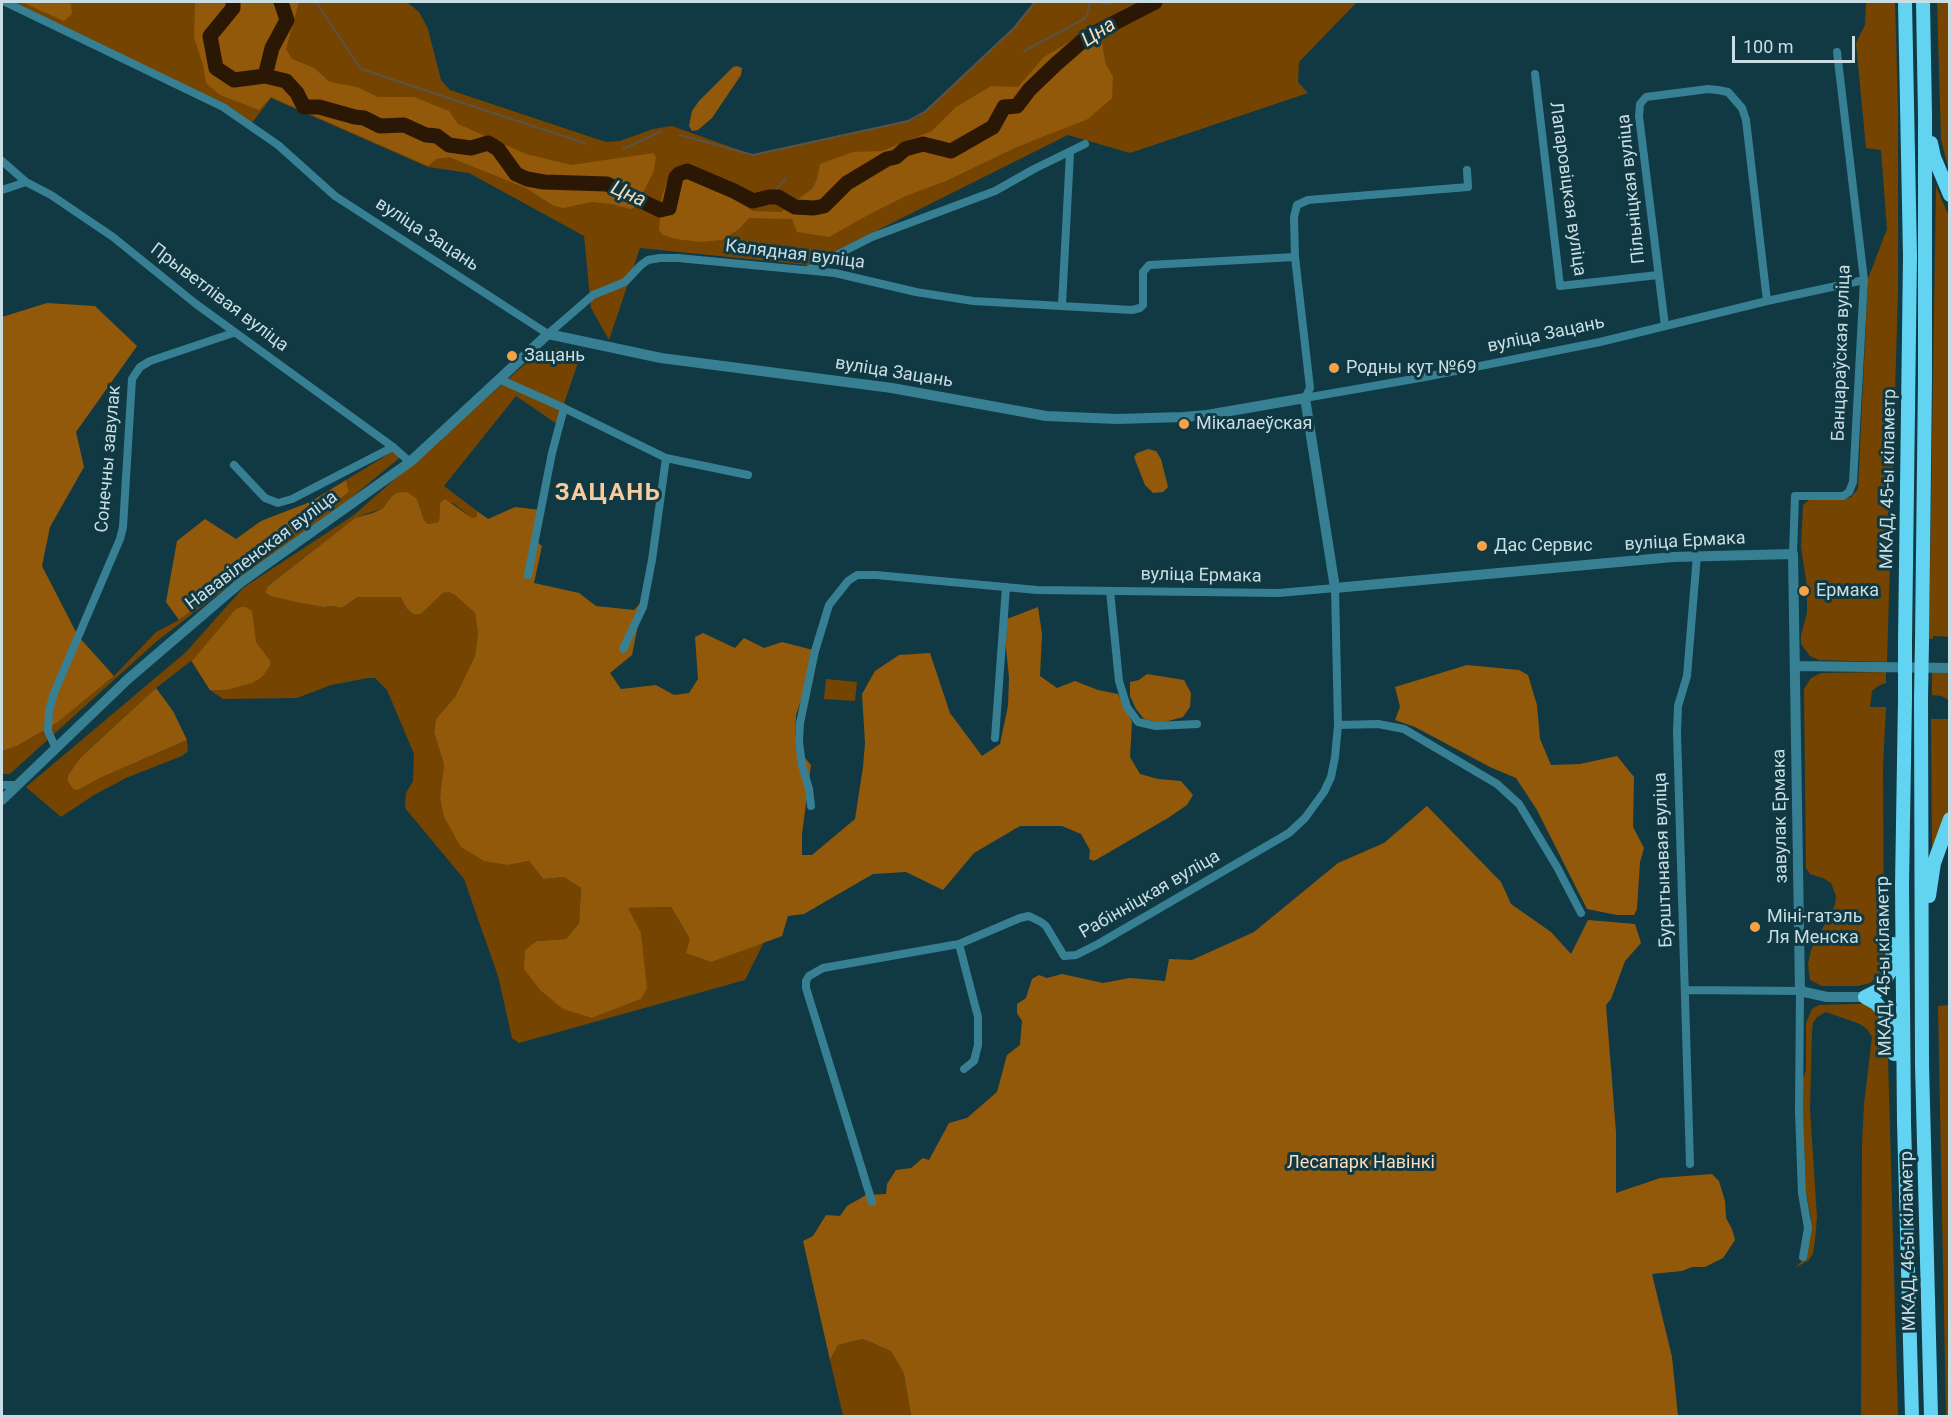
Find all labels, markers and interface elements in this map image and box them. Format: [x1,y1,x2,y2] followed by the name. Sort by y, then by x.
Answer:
[1077,13,1121,53] water label: Цна
[1735,24,1858,62] scale bar
[1743,36,1794,57] text: 100 m
[1544,100,1590,278] street label: Лапаровіцкая вуліца
[1613,113,1651,265] street label: Пільніцкая вуліца
[607,177,649,213] water label: Цна
[371,193,483,277] street label: вуліца Зацань
[724,236,866,274] street label: Калядная вуліца
[146,239,292,357] street label: Прыветлівая вуліца
[1828,264,1856,442] street label: Банцараўская вуліца
[1485,312,1607,358] street label: вуліца Зацань
[524,345,585,367] place label: Зацань
[505,349,519,363] marker: Зацань
[833,353,955,393] street label: вуліца Зацань
[1346,357,1477,379] place label: Родны кут №69
[1327,361,1341,375] marker: Родны кут №69
[92,384,126,534] street label: Сонечны завулак
[1877,389,1901,569] street label: МКАД, 45-ы кіламетр
[1196,413,1312,435] place label: Мікалаеўская
[1177,417,1191,431] marker: Мікалаеўская
[555,480,661,508] district label: ЗАЦАНЬ
[182,487,342,615] street label: Нававіленская вуліца
[1624,528,1746,556] street label: вуліца Ермака
[1494,535,1593,557] place label: Дас Сервис
[1475,539,1489,553] marker: Дас Сервис
[1140,564,1262,588] street label: вуліца Ермака
[1816,580,1879,602] place label: Ермака
[1797,584,1811,598] marker: Ермака
[1769,748,1793,884] street label: завулак Ермака
[1650,772,1678,948] street label: Бурштынавая вуліца
[1076,846,1224,944] street label: Рабінніцкая вуліца
[1873,876,1897,1056] street label: МКАД, 45-ы кіламетр
[1767,906,1862,948] place label: Міні-гатэль Ля Менска
[1748,920,1762,934] marker: Міні-гатэль Ля Менска
[1897,1151,1921,1331] street label: МКАД, 46-ы кіламетр
[1287,1152,1435,1174] park label: Лесапарк Навінкі

